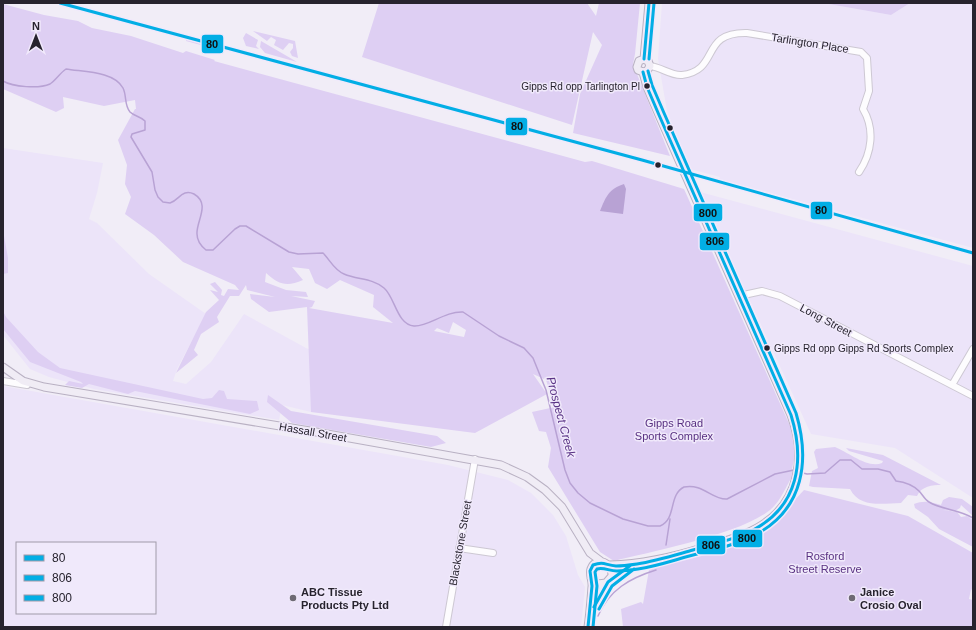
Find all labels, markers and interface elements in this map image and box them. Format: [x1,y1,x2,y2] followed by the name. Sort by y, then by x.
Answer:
[16,16,56,56] north arrow
[32,20,40,32] text: N
[770,31,850,55] street label: Tarlington Place
[201,34,224,54] line badge: 80
[206,38,218,50] text: 80
[521,81,640,92] place label: Gipps Rd opp Tarlington Pl
[642,81,652,91] marker: Gipps Rd opp Tarlington Pl
[505,117,528,136] line badge: 80
[511,120,523,132] text: 80
[665,123,675,133] unlabelled marker
[653,160,663,170] unlabelled marker
[810,201,833,220] line badge: 80
[693,203,723,222] line badge: 800
[815,204,827,216] text: 80
[699,207,717,219] text: 800
[699,232,730,251] line badge: 806
[706,235,724,247] text: 806
[798,301,854,339] street label: Long Street
[762,343,772,353] marker: Gipps Rd opp Gipps Rd Sports Complex
[774,343,954,354] place label: Gipps Rd opp Gipps Rd Sports Complex
[544,375,579,460] water label: Prospect Creek
[635,417,714,442] park label: Gipps Road Sports Complex
[278,420,348,444] street label: Hassall Street
[447,500,473,586] street label: Blackstone Street
[732,529,763,548] line badge: 800
[738,532,756,544] text: 800
[696,535,726,555] line badge: 806
[702,539,720,551] text: 806
[16,542,156,614] legend
[788,550,862,575] park label: Rosford Street Reserve
[52,551,66,565] text: 80
[52,571,72,585] text: 806
[301,586,389,611] place label: ABC Tissue Products Pty Ltd
[860,586,922,611] place label: Janice Crosio Oval
[52,591,72,605] text: 800
[288,593,298,603] marker: ABC Tissue Products Pty Ltd
[847,593,857,603] marker: Janice Crosio Oval

